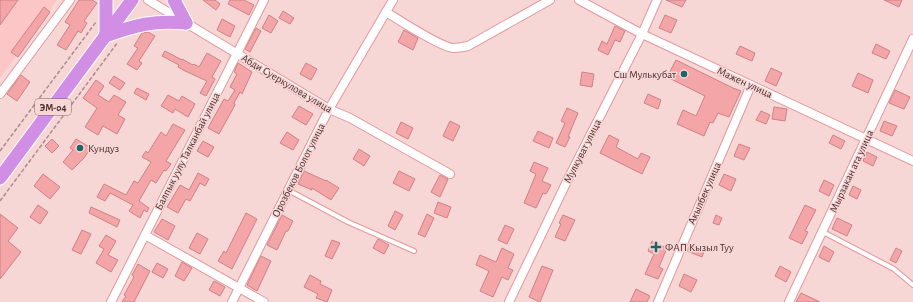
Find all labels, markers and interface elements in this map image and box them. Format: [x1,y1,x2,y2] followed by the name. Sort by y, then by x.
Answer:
[239,52,334,115] street label: Абди Суеркулова улица
[715,65,774,100] street label: Мажен улица
[613,69,676,80] place label: Сш Мулькубат
[679,69,689,79] marker: Сш Мулькубат
[153,91,222,212] street label: Балпык уулу Талканбай улица
[35,99,71,115] road number: ЭМ-04
[562,118,603,185] street label: Мулкуват улица
[270,121,327,219] street label: Орозбеков Болот улица
[827,128,875,214] street label: Мырзакан ата улица
[75,143,85,153] marker: Кундуз
[88,143,119,154] place label: Кундуз
[686,160,723,226] street label: Акылбек улица
[650,241,662,253] marker: ФАП Кызыл Туу
[665,242,734,253] place label: ФАП Кызыл Туу

